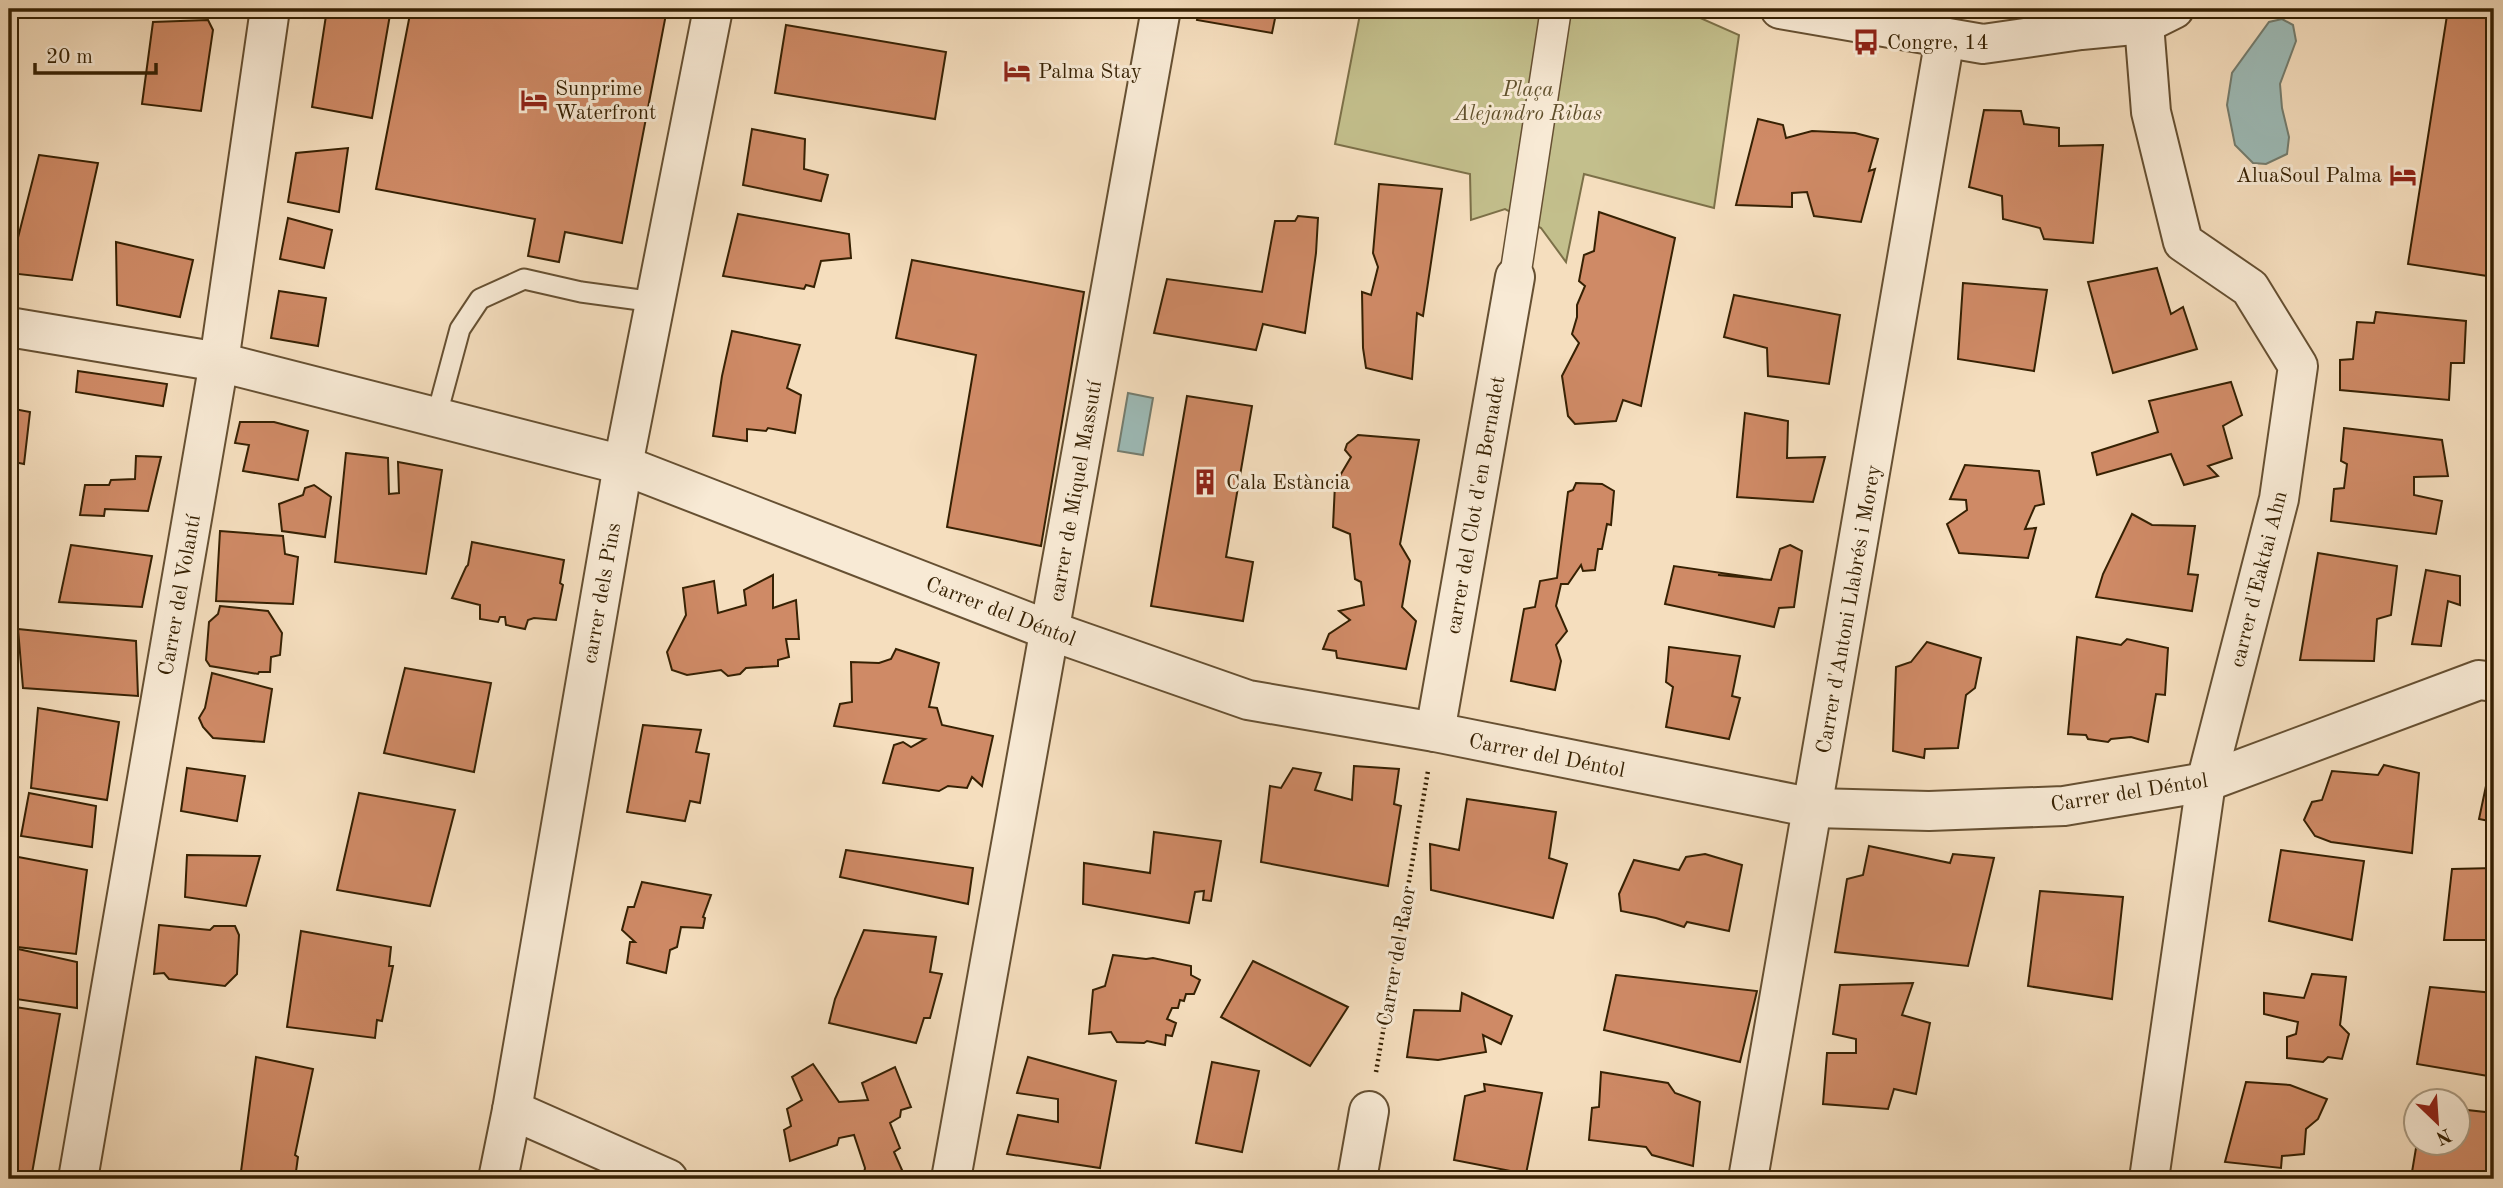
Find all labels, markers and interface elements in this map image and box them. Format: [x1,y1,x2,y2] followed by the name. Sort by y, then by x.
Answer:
[1851,27,1881,57] bus stop icon: Congre, 14
[35,32,156,76] scale bar
[1887,33,1989,54] place label: Congre, 14
[46,47,93,68] text: 20 m
[1002,56,1032,86] hotel icon: Palma Stay
[1038,62,1142,83] place label: Palma Stay
[555,79,656,124] place label: Sunprime Waterfront
[1453,80,1602,125] park label: Plaça Alejandro Ribas
[519,85,549,115] hotel icon: Sunprime Waterfront
[2388,160,2418,190] hotel icon: AluaSoul Palma
[2236,166,2382,187] place label: AluaSoul Palma
[1443,375,1510,636] street label: carrer del Clot d'en Bernadet
[1047,379,1106,603] street label: carrer de Miquel Massutí
[1814,463,1885,755] street label: Carrer d'Antoni Llabrés i Morey
[1190,467,1220,497] building icon: Cala Estància
[1226,473,1350,494] place label: Cala Estància
[2227,489,2292,670] street label: carrer d'Eaktai Ahn
[156,513,205,677] street label: Carrer del Volantí
[580,521,625,665] street label: carrer dels Pins
[923,574,1079,651] street label: Carrer del Déntol
[1467,731,1627,782] street label: Carrer del Déntol
[2049,771,2210,816] street label: Carrer del Déntol
[1375,884,1420,1028] street label: Carrer del Raor
[2402,1086,2472,1156] north arrow
[2432,1123,2454,1147] text: N

